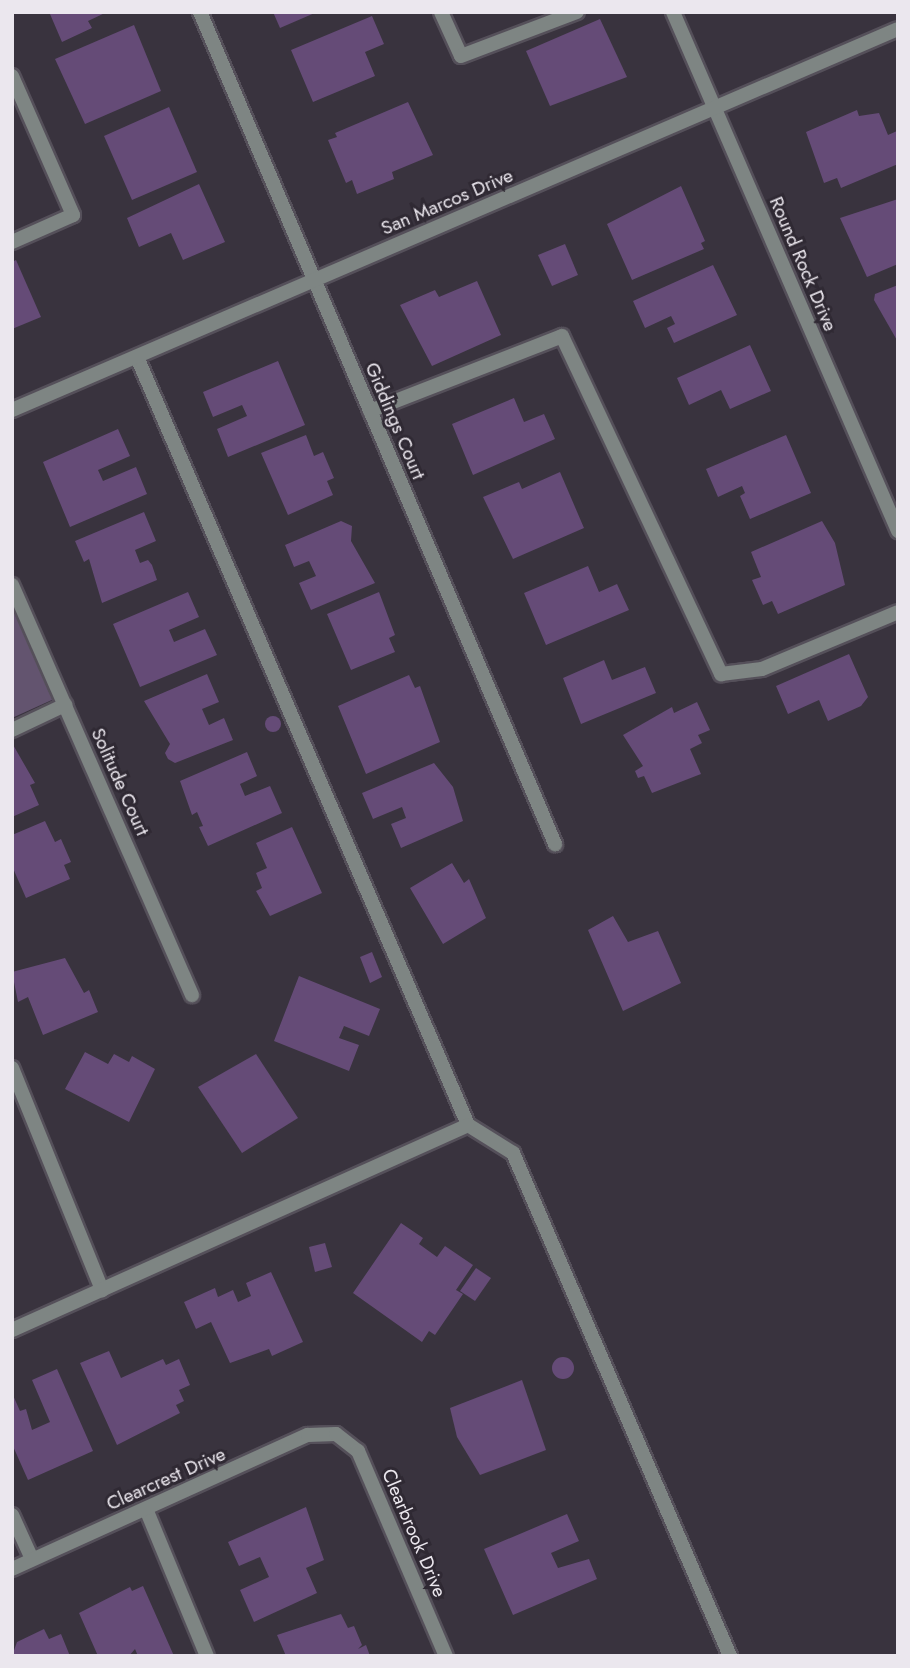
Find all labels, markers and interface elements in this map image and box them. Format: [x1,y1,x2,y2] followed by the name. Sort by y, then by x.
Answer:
[378,164,516,240] street label: San Marcos Drive
[764,193,842,335] street label: Round Rock Drive
[360,359,430,483] street label: Giddings Court
[86,725,154,839] street label: Solitude Court
[103,1443,229,1515] street label: Clearcrest Drive
[377,1466,451,1600] street label: Clearbrook Drive

